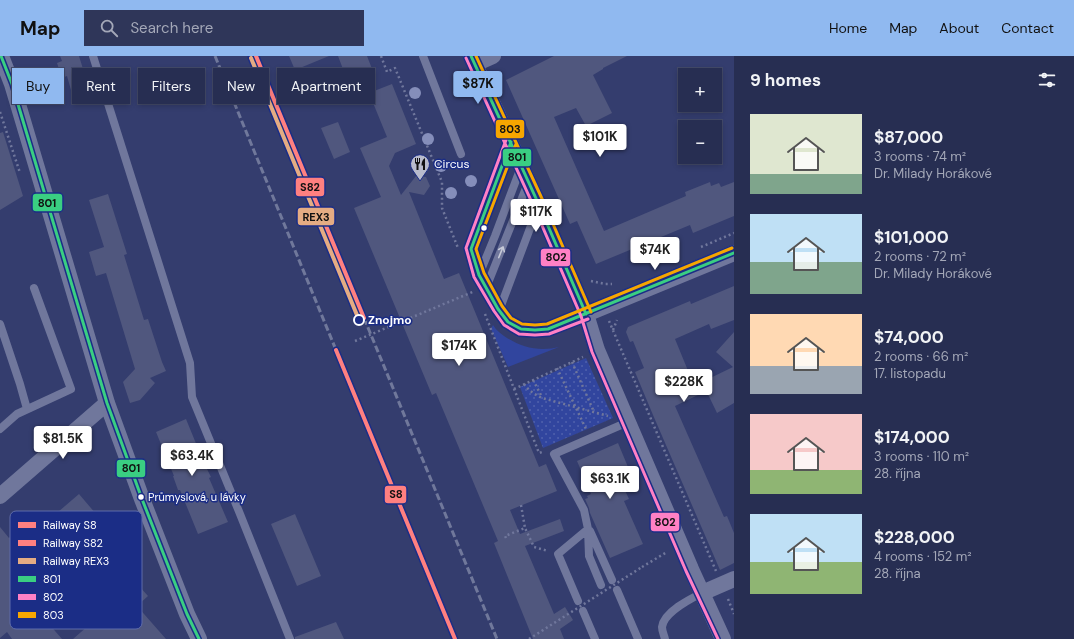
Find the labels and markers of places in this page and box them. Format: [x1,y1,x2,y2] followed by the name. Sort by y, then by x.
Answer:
[454,71,502,105] pin: $87K
[572,124,628,158] pin: $101K
[409,153,431,181] restaurant icon: Circus
[434,156,469,172] place label: Circus
[508,199,564,233] pin: $117K
[479,223,489,233] unlabelled marker
[631,237,679,271] pin: $74K
[368,312,412,328] place label: Znojmo
[353,314,365,326] marker: Znojmo
[431,333,487,367] pin: $174K
[656,369,712,403] pin: $228K
[30,426,96,460] pin: $81.5K
[159,443,225,477] pin: $63.4K
[577,466,643,500] pin: $63.1K
[148,490,246,504] place label: Průmyslová, u lávky
[136,492,146,502] marker: Průmyslová, u lávky

